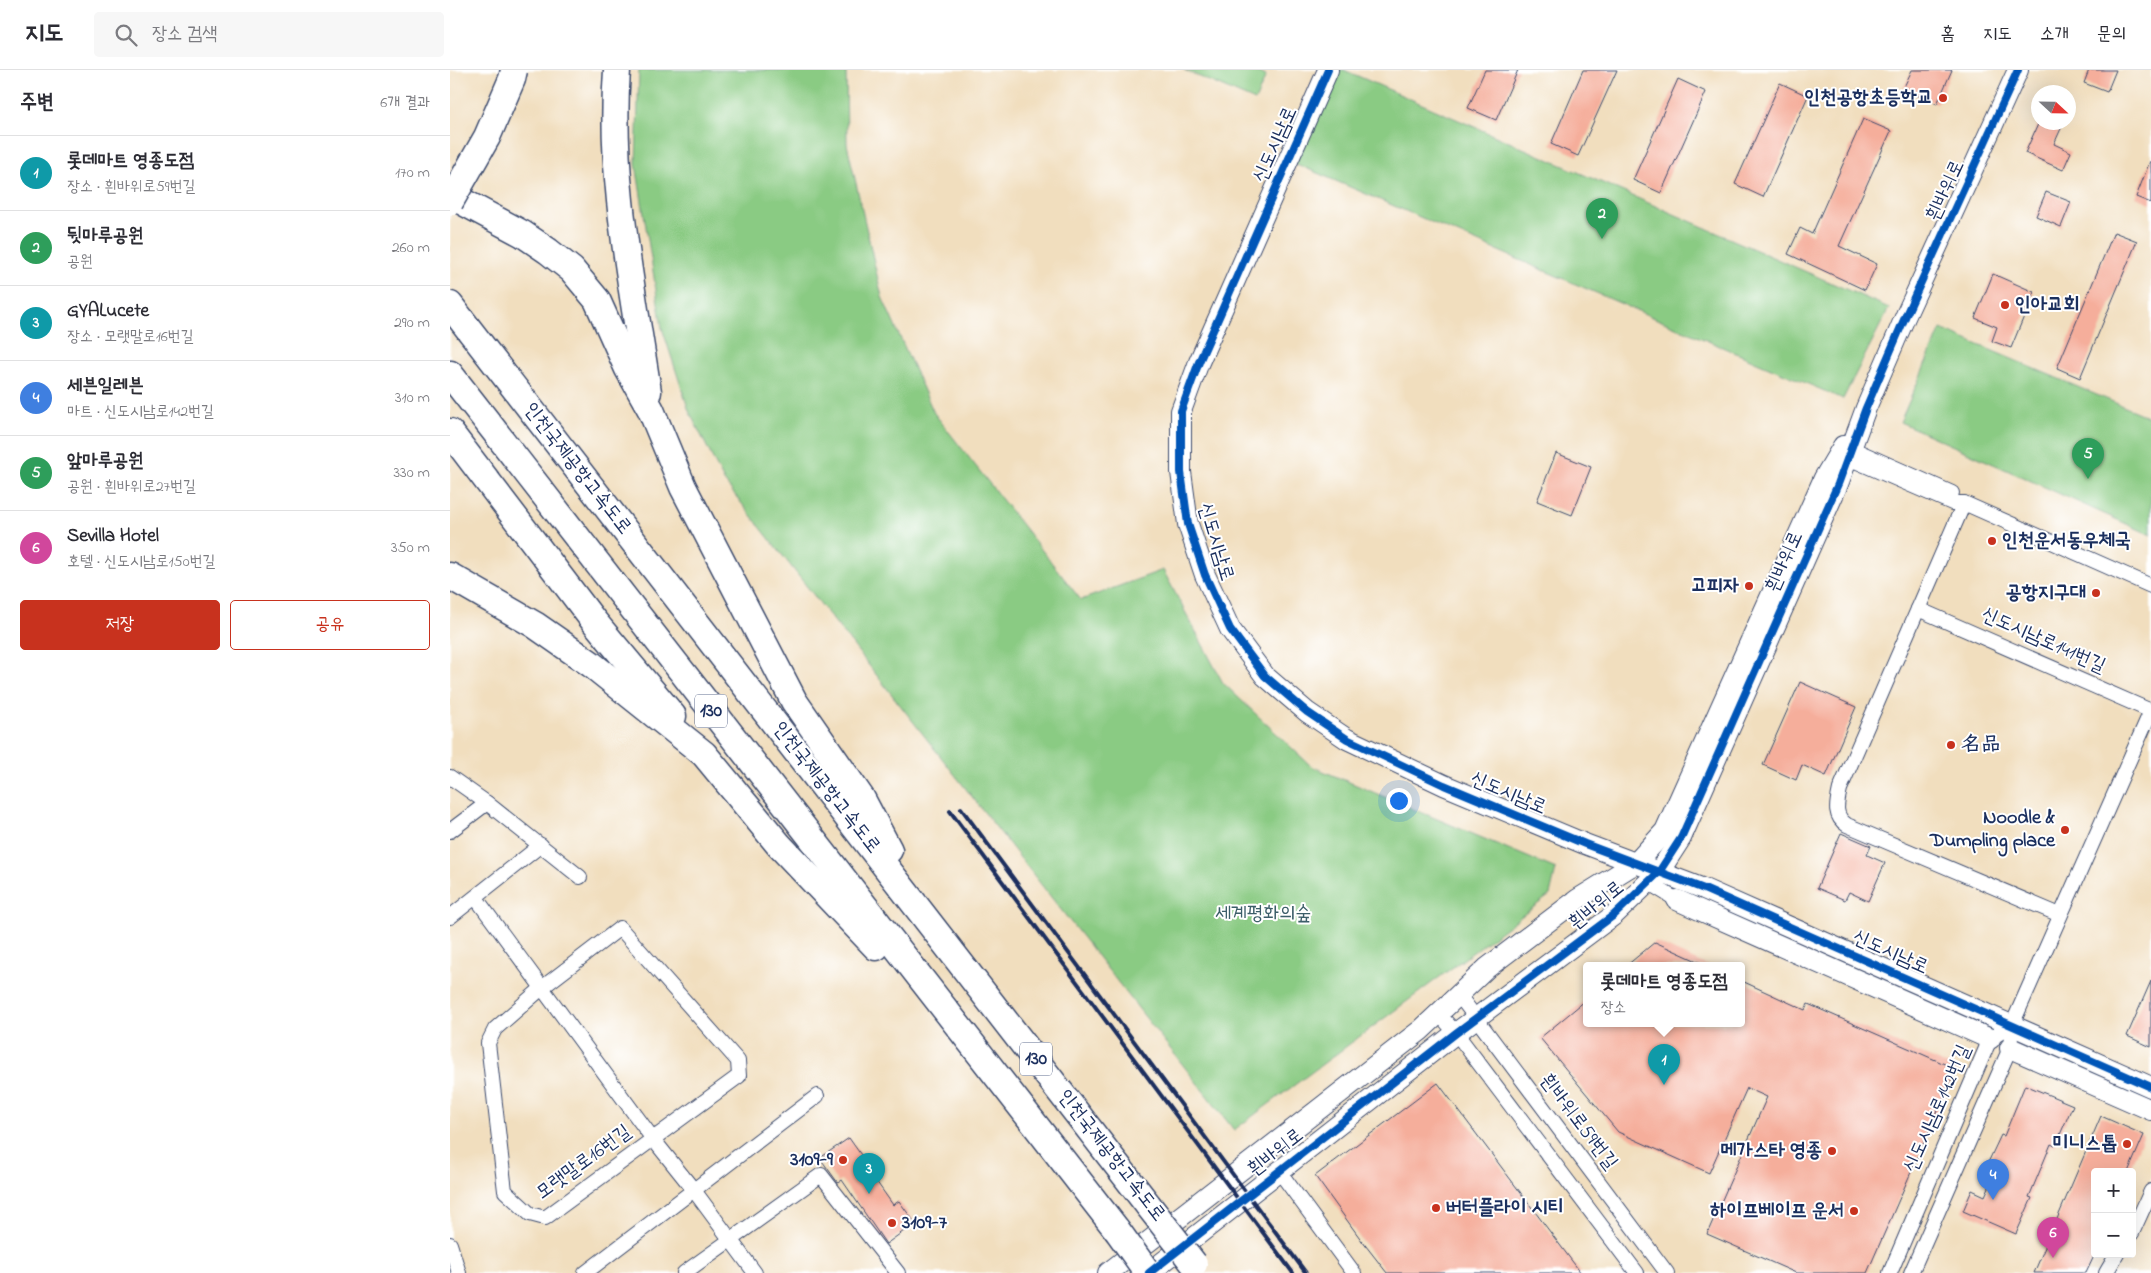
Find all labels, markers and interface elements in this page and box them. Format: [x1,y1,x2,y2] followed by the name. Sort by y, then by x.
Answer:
[94,12,444,57] search box
[25,17,64,52] text: 지도
[112,21,140,49] icon: search
[152,21,218,48] text: 장소 검색
[1941,22,1955,48] text: 홈
[1983,22,2012,48] text: 지도
[2040,22,2069,48] text: 소개
[2097,22,2126,48] text: 문의
[1804,84,1933,113] place label: 인천공항초등학교
[2031,85,2076,130] north arrow
[20,88,54,118] text: 주변
[380,91,430,115] text: 6개 결과
[1937,92,1949,104] marker: 인천공항초등학교
[1246,102,1306,188] street label: 신도시남로
[67,148,194,175] text: 롯데마트 영종도점
[1919,156,1973,226] street label: 흰바위로
[33,161,39,185] text: 1
[395,161,430,185] text: 170 m
[67,175,195,199] text: 장소 · 흰바위로59번길
[1586,198,1618,239] pin: 2
[67,223,143,250] text: 뒷마루공원
[32,236,40,260] text: 2
[392,236,430,260] text: 260 m
[67,250,93,274] text: 공원
[2015,291,2079,320] place label: 인아교회
[67,298,149,325] text: GYALucete
[1999,299,2011,311] marker: 인아교회
[33,311,39,335] text: 3
[394,311,430,335] text: 290 m
[67,325,194,349] text: 장소 · 모랫말로16번길
[67,373,143,400] text: 세븐일레븐
[33,386,39,410] text: 4
[395,386,430,410] text: 310 m
[516,397,638,541] street label: 인천국제공항고속도로
[67,400,214,424] text: 마트 · 신도시남로142번길
[2072,438,2104,479] pin: 5
[67,448,143,475] text: 앞마루공원
[31,461,41,485] text: 5
[393,461,430,485] text: 330 m
[67,475,196,499] text: 공원 · 흰바위로27번길
[1189,499,1241,585] street label: 신도시남로
[67,523,159,550] text: Sevilla Hotel
[1759,527,1811,597] street label: 흰바위로
[2002,527,2131,556] place label: 인천운서동우체국
[1986,535,1998,547] marker: 인천운서동우체국
[32,536,40,560] text: 6
[391,536,430,560] text: 350 m
[67,550,215,574] text: 호텔 · 신도시남로150번길
[1691,572,1739,601] place label: 고피자
[2006,579,2086,608] place label: 공항지구대
[1743,580,1755,592] marker: 고피자
[2090,587,2102,599] marker: 공항지구대
[20,600,220,650] button: 저장
[230,600,430,650] button: 공유
[1976,601,2110,681] street label: 신도시남로141번길
[695,694,727,728] road number: 130
[765,716,887,860] street label: 인천국제공항고속도로
[1961,731,2001,760] place label: 名品
[1945,739,1957,751] marker: 名品
[1465,765,1551,823] street label: 신도시남로
[1386,788,1412,814] your location
[1929,804,2056,857] place label: Noodle & Dumpling place
[2059,824,2071,836] marker: Noodle & Dumpling place
[1563,874,1631,938] street label: 흰바위로
[1215,900,1311,929] park label: 세계평화의숲
[1847,923,1933,983] street label: 신도시남로
[1583,962,1745,1027] popup
[1600,969,1728,996] text: 롯데마트 영종도점
[1600,996,1626,1020] text: 장소
[1897,1040,1979,1178] street label: 신도시남로142번길
[1020,1042,1052,1076] road number: 130
[1648,1044,1680,1085] pin: 1
[1532,1068,1624,1176] street label: 흰바위로59번길
[1050,1084,1172,1228] street label: 인천국제공항고속도로
[530,1118,638,1208] street label: 모랫말로16번길
[1242,1122,1310,1184] street label: 흰바위로
[2053,1130,2117,1159] place label: 미니스톱
[1720,1137,1822,1166] place label: 메가스타 영종
[2121,1138,2133,1150] marker: 미니스톱
[1826,1145,1838,1157] marker: 메가스타 영종
[789,1146,834,1175] place label: 3109-9
[853,1153,885,1194] pin: 3
[837,1154,849,1166] marker: 3109-9
[1977,1159,2009,1200] pin: 4
[2091,1168,2136,1258] map controls
[2091,1168,2136,1213] button: +
[1446,1194,1564,1223] place label: 버터플라이 시티
[1710,1197,1844,1226] place label: 하이프베이프 운서
[1430,1202,1442,1214] marker: 버터플라이 시티
[1848,1205,1860,1217] marker: 하이프베이프 운서
[901,1209,948,1238] place label: 3109-7
[2091,1213,2136,1258] button: −
[886,1217,898,1229] marker: 3109-7
[2037,1217,2069,1258] pin: 6

